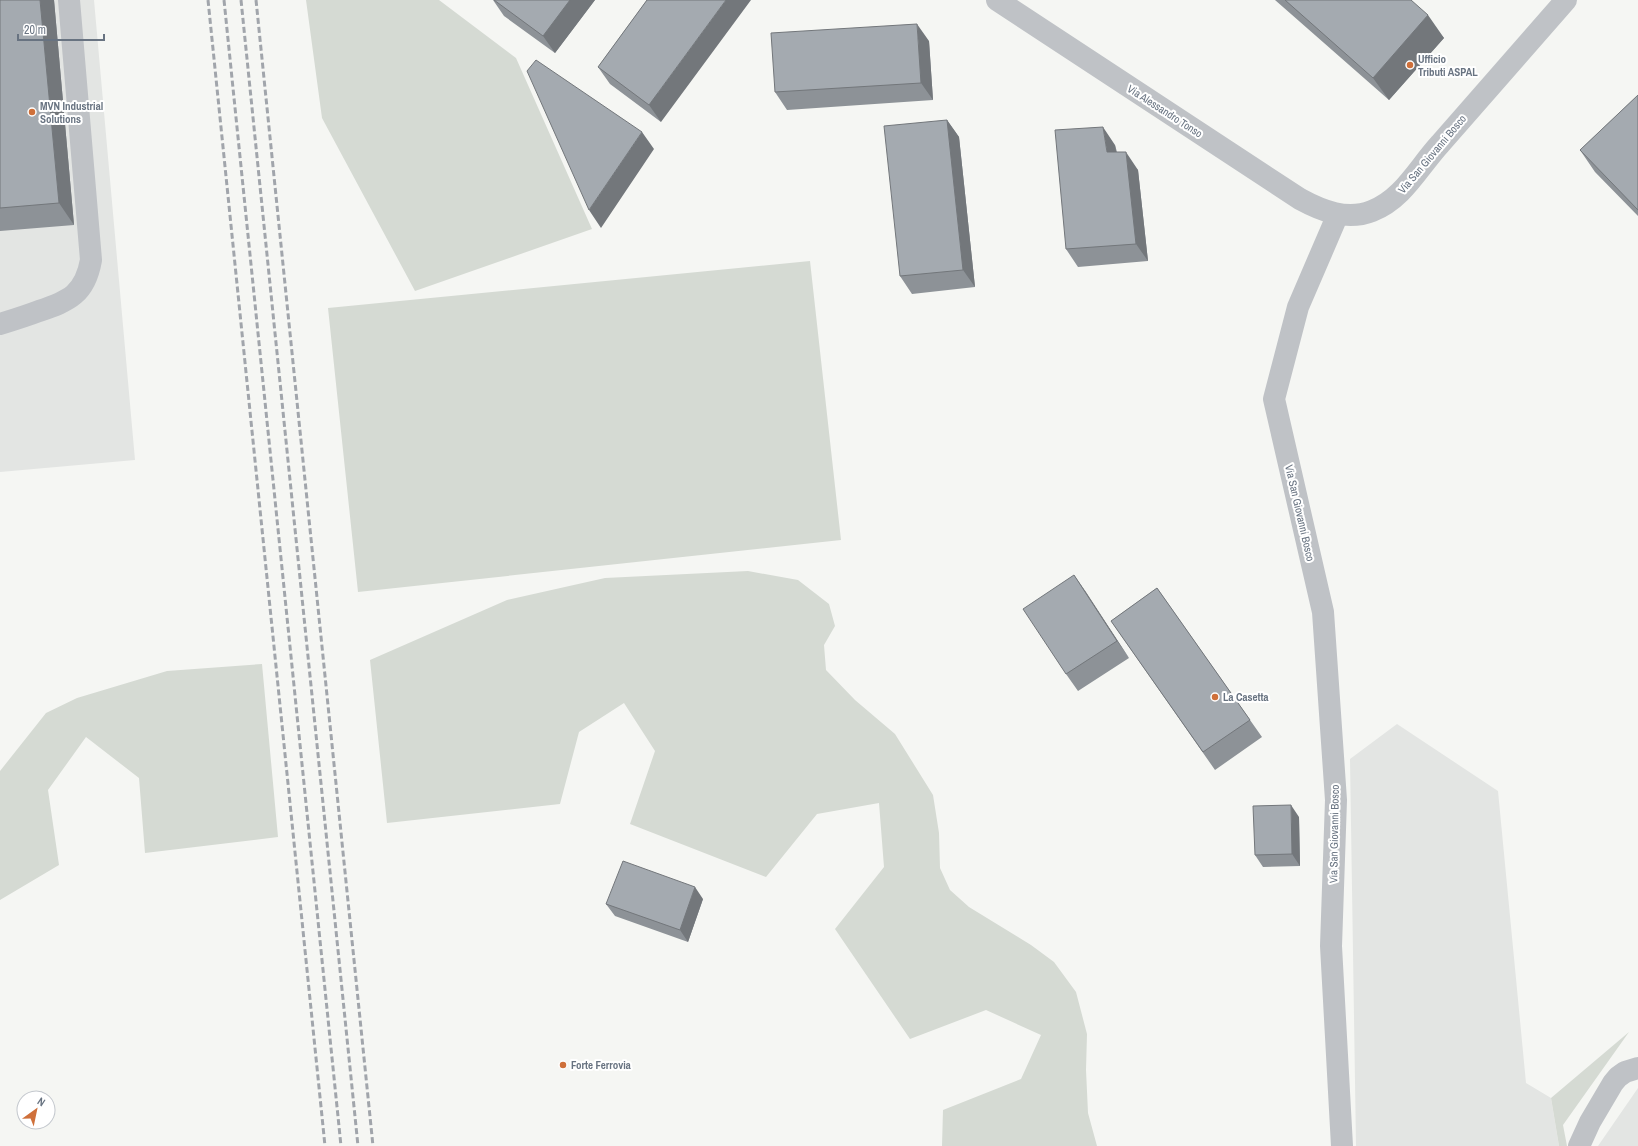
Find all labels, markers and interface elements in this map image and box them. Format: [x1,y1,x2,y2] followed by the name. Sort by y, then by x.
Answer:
[18,16,104,42] scale bar
[24,22,46,38] text: 20 m
[1418,52,1478,79] place label: Ufficio Tributi ASPAL
[1405,60,1415,70] marker: Ufficio Tributi ASPAL
[1125,81,1205,141] street label: Via Alessandro Tonso
[40,99,103,126] place label: MVN Industrial Solutions
[27,107,37,117] marker: MVN Industrial Solutions
[1395,112,1469,196] street label: Via San Giovanni Bosco
[1282,463,1318,563] street label: Via San Giovanni Bosco
[1223,690,1269,704] place label: La Casetta
[1210,692,1220,702] marker: La Casetta
[1326,785,1342,883] street label: Via San Giovanni Bosco
[571,1058,631,1072] place label: Forte Ferrovia
[558,1060,568,1070] marker: Forte Ferrovia
[16,1090,56,1130] north arrow
[35,1094,48,1109] text: N

